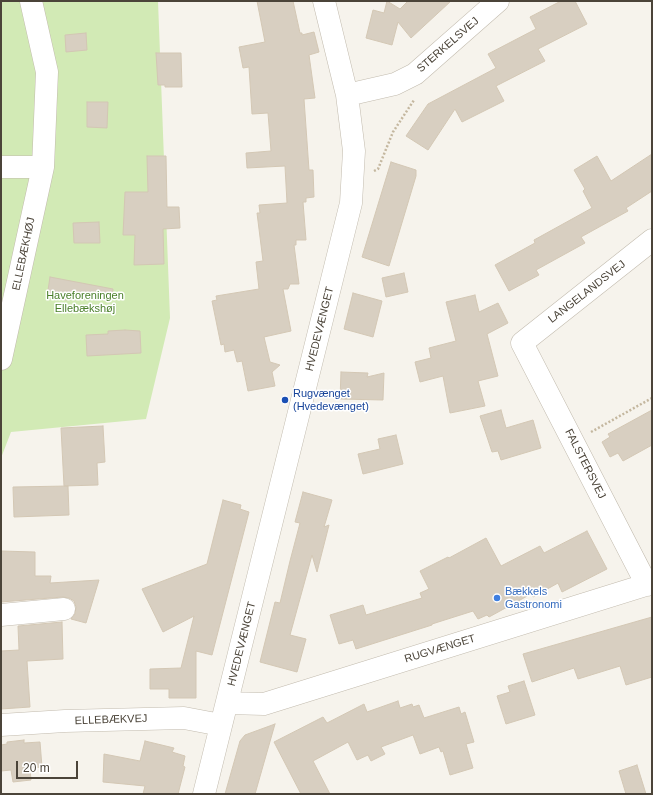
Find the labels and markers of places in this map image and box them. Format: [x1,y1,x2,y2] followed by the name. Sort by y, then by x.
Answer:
[293,387,369,413] place label: Rugvænget (Hvedevænget)
[280,395,290,405] marker: Rugvænget (Hvedevænget)
[505,585,562,611] place label: Bækkels Gastronomi
[492,593,502,603] marker: Bækkels Gastronomi

